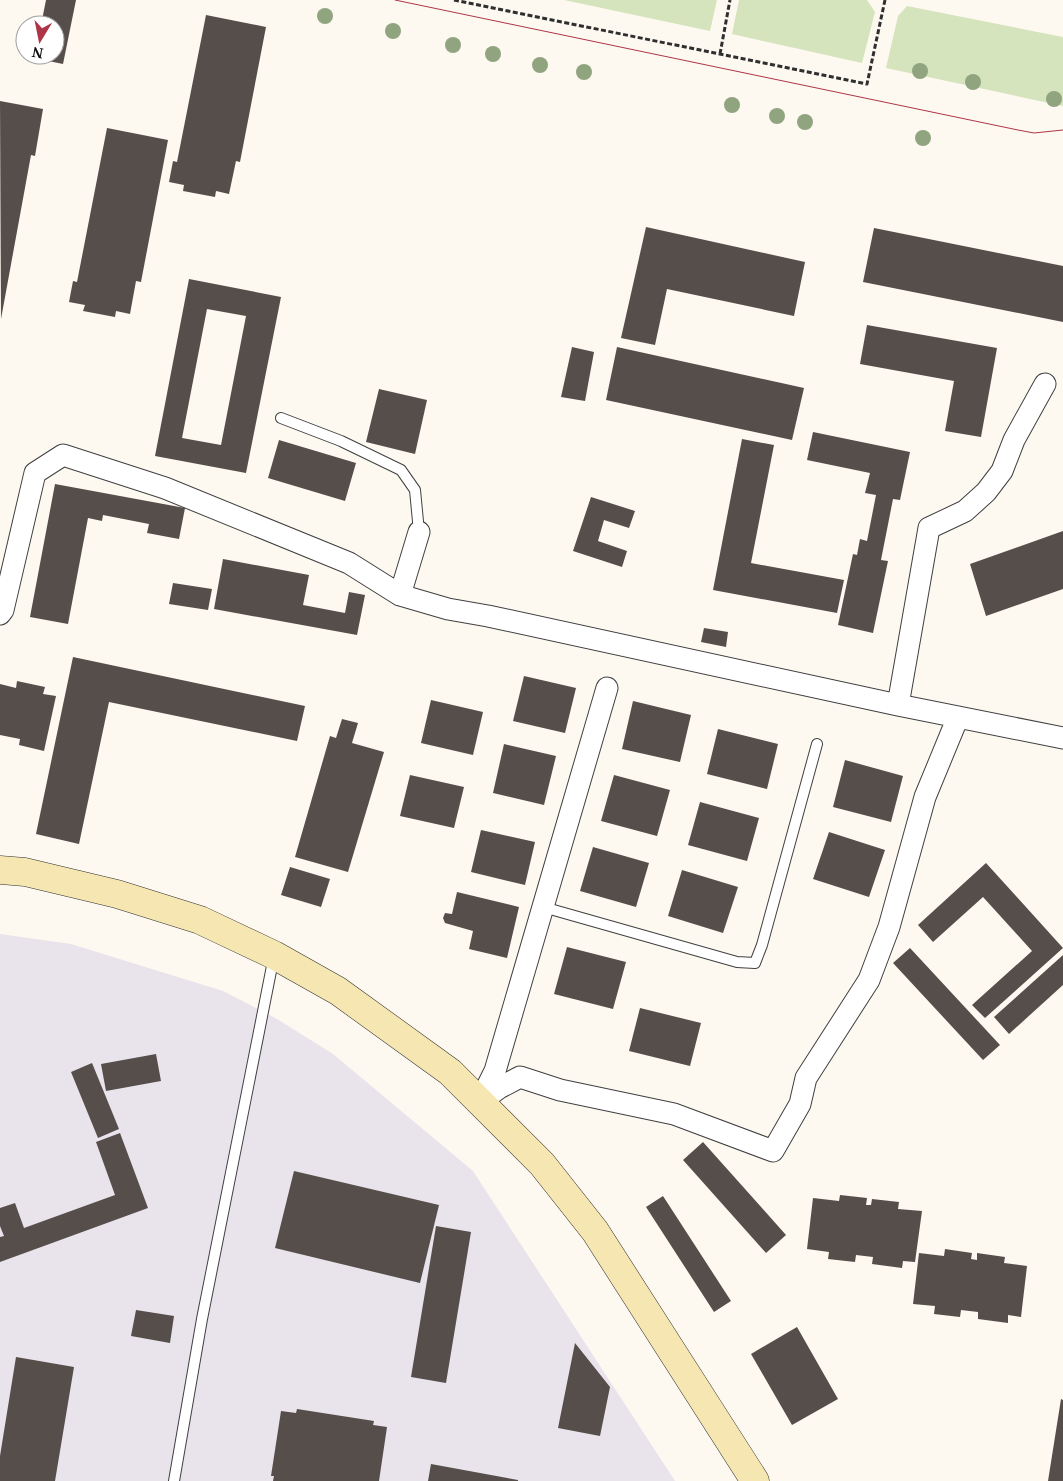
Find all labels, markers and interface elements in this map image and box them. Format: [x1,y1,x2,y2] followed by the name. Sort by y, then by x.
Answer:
[15,15,65,65] north arrow
[31,43,45,64] text: N

